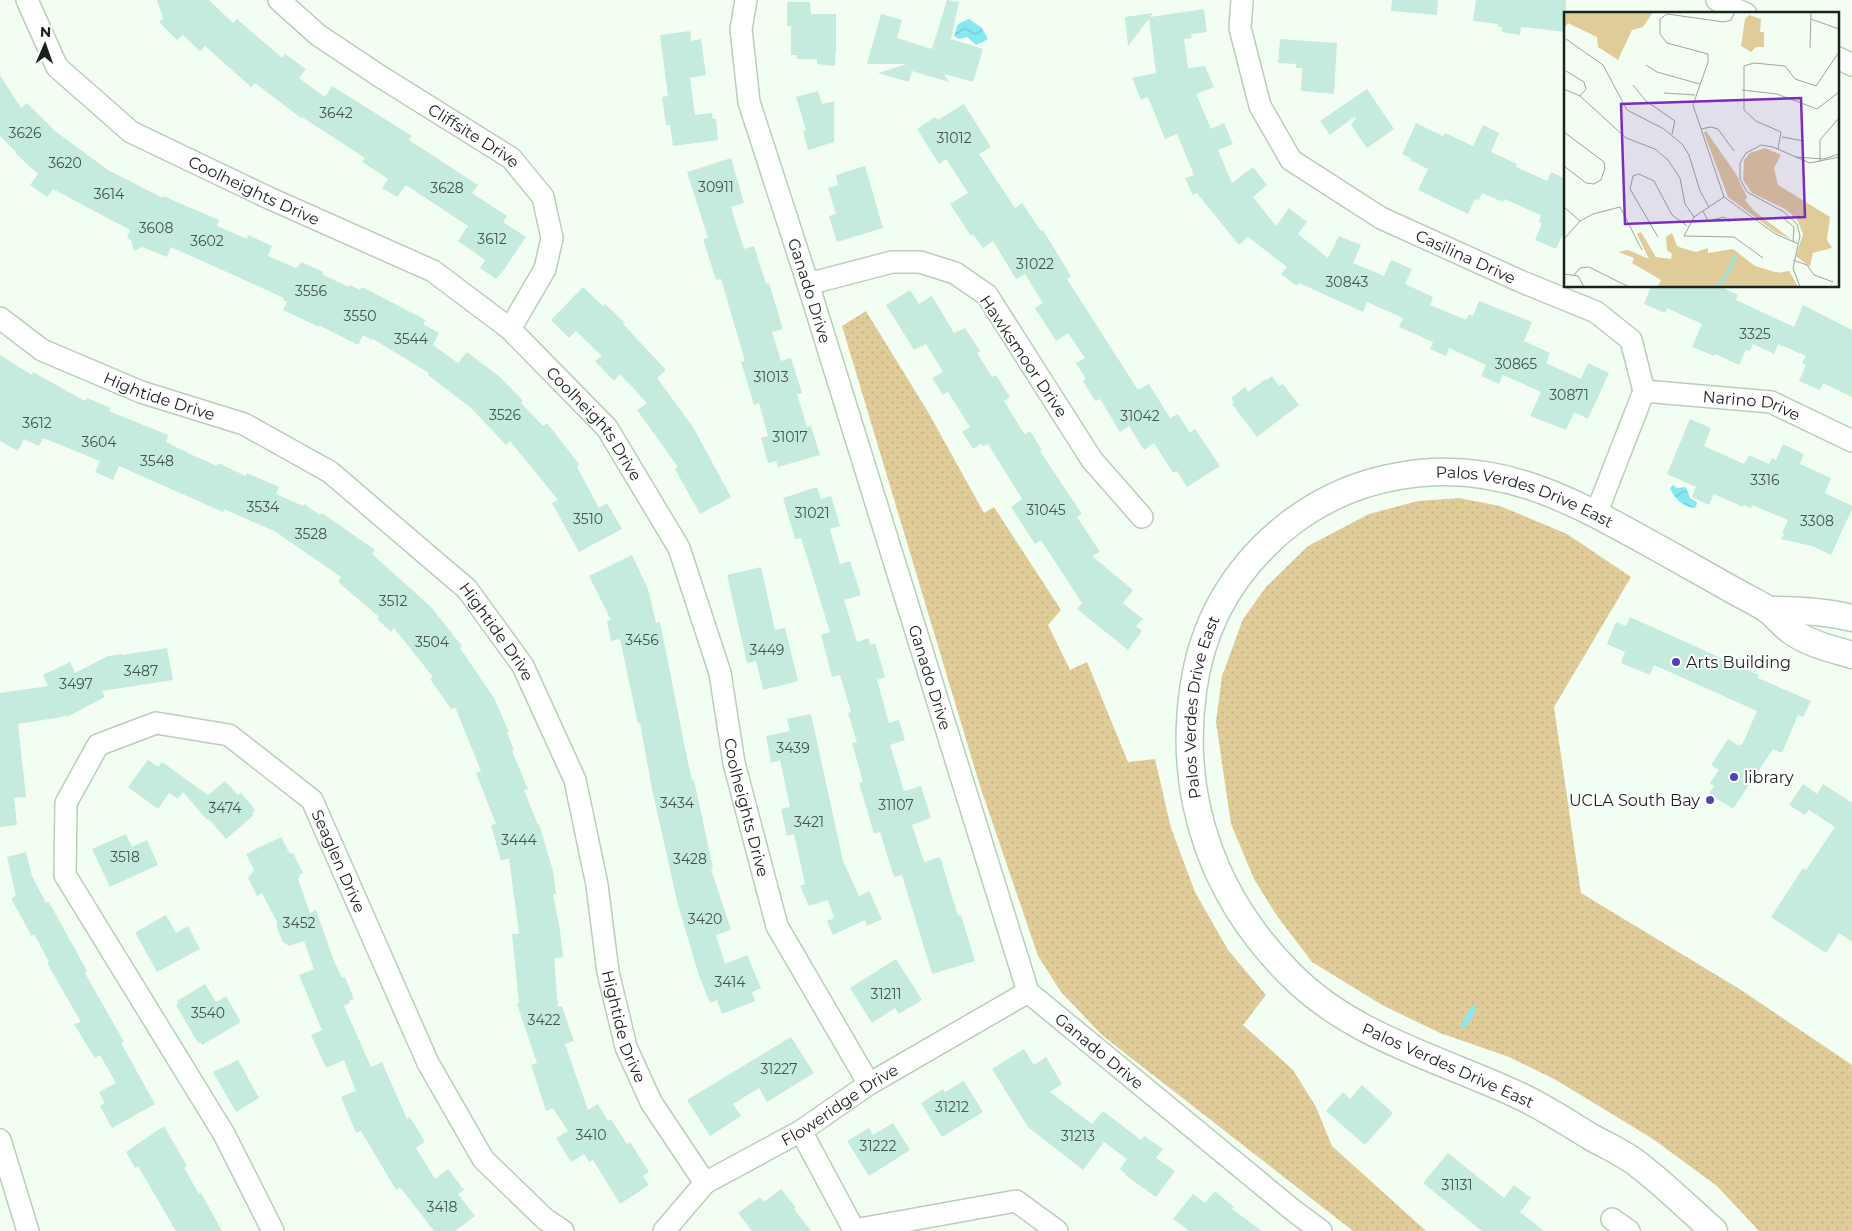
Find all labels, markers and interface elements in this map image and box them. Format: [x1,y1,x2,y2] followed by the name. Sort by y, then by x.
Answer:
[1564,12,1840,288] inset map
[20,20,70,70] north arrow
[39,23,51,41] text: N
[424,100,524,171] street label: Cliffsite Drive
[319,104,353,122] house number: 3642
[9,124,42,142] house number: 3626
[936,129,972,147] house number: 31012
[185,152,322,229] street label: Coolheights Drive
[48,154,82,172] house number: 3620
[698,178,734,196] house number: 30911
[430,179,464,197] house number: 3628
[94,185,125,203] house number: 3614
[139,219,173,237] house number: 3608
[1413,226,1519,288] street label: Casilina Drive
[477,230,507,248] house number: 3612
[190,232,224,250] house number: 3602
[784,236,835,346] street label: Ganado Drive
[1016,255,1054,273] house number: 31022
[1325,273,1369,291] house number: 30843
[295,282,328,300] house number: 3556
[976,292,1071,421] street label: Hawksmoor Drive
[344,307,376,325] house number: 3550
[1739,325,1771,343] house number: 3325
[394,330,429,348] house number: 3544
[1495,355,1537,373] house number: 30865
[542,363,646,484] street label: Coolheights Drive
[101,368,217,424] street label: Hightide Drive
[753,368,789,386] house number: 31013
[1549,386,1589,404] house number: 30871
[1702,387,1803,425] street label: Narino Drive
[489,406,522,424] house number: 3526
[1120,407,1160,425] house number: 31042
[22,414,52,432] house number: 3612
[772,428,808,446] house number: 31017
[82,433,117,451] house number: 3604
[140,452,174,470] house number: 3548
[1435,463,1617,532] street label: Palos Verdes Drive East
[1750,471,1780,489] house number: 3316
[247,498,280,516] house number: 3534
[1026,501,1066,519] house number: 31045
[794,504,830,522] house number: 31021
[573,510,603,528] house number: 3510
[1800,512,1834,530] house number: 3308
[295,525,327,543] house number: 3528
[455,579,538,684] street label: Hightide Drive
[379,592,407,610] house number: 3512
[1181,612,1224,800] street label: Palos Verdes Drive East
[904,622,955,732] street label: Ganado Drive
[625,631,659,649] house number: 3456
[415,633,450,651] house number: 3504
[750,641,784,659] house number: 3449
[1686,653,1791,672] place label: Arts Building
[1670,656,1682,668] marker: Arts Building
[124,662,158,680] house number: 3487
[59,675,93,693] house number: 3497
[720,737,773,879] street label: Coolheights Drive
[776,739,810,757] house number: 3439
[1744,768,1794,787] place label: library
[1728,771,1740,783] marker: library
[1569,791,1700,810] place label: UCLA South Bay
[660,794,695,812] house number: 3434
[1704,794,1716,806] marker: UCLA South Bay
[878,796,914,814] house number: 31107
[208,799,242,817] house number: 3474
[307,807,369,916] street label: Seaglen Drive
[794,813,824,831] house number: 3421
[501,831,538,849] house number: 3444
[110,848,140,866] house number: 3518
[673,850,707,868] house number: 3428
[688,910,722,928] house number: 3420
[283,914,316,932] house number: 3452
[598,968,650,1086] street label: Hightide Drive
[714,973,746,991] house number: 3414
[870,985,902,1003] house number: 31211
[191,1004,225,1022] house number: 3540
[1051,1009,1147,1093] street label: Ganado Drive
[527,1011,561,1029] house number: 3422
[1359,1019,1537,1112] street label: Palos Verdes Drive East
[760,1060,798,1078] house number: 31227
[778,1060,902,1150] street label: Floweridge Drive
[935,1098,969,1116] house number: 31212
[575,1126,607,1144] house number: 3410
[1061,1127,1095,1145] house number: 31213
[860,1137,896,1155] house number: 31222
[1442,1176,1472,1194] house number: 31131
[427,1198,457,1216] house number: 3418

